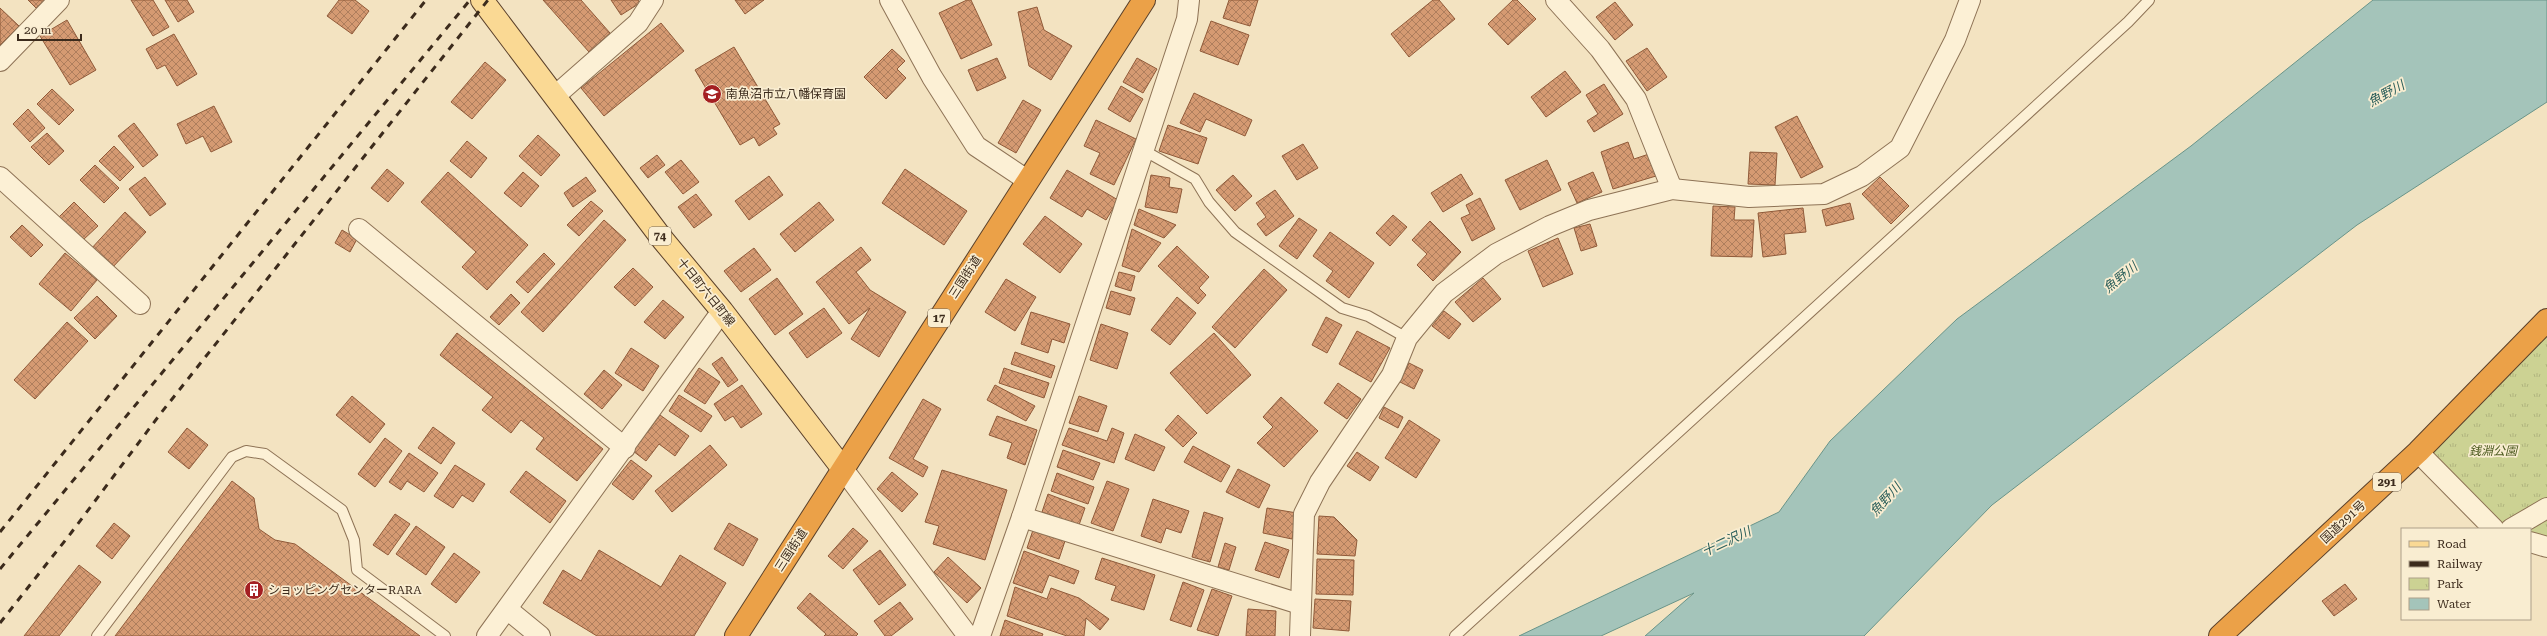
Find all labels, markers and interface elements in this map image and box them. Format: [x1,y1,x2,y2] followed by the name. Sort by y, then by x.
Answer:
[18,16,81,42] scale bar
[24,23,51,37] text: 20 m
[2366,76,2409,109] water label: 魚野川
[701,83,723,105] school or university icon: 南魚沼市立八幡保育園
[726,87,846,101] place label: 南魚沼市立八幡保育園
[649,227,671,245] road number: 74
[946,253,984,301] street label: 三国街道
[674,255,738,329] street label: 十日町六日町線
[2100,258,2142,295] water label: 魚野川
[928,309,950,327] road number: 17
[2469,444,2519,458] park label: 銭淵公園
[2373,473,2401,491] road number: 291
[1867,478,1905,519] water label: 魚野川
[2318,498,2368,546] street label: 国道291号
[1699,523,1755,559] water label: 十二沢川
[772,526,810,574] street label: 三国街道
[2401,528,2531,620] legend
[2437,537,2467,551] text: Road
[2437,557,2483,571] text: Railway
[2437,577,2464,591] text: Park
[243,579,265,601] building icon: ショッピングセンターRARA
[268,583,422,597] place label: ショッピングセンターRARA
[2437,597,2471,611] text: Water

